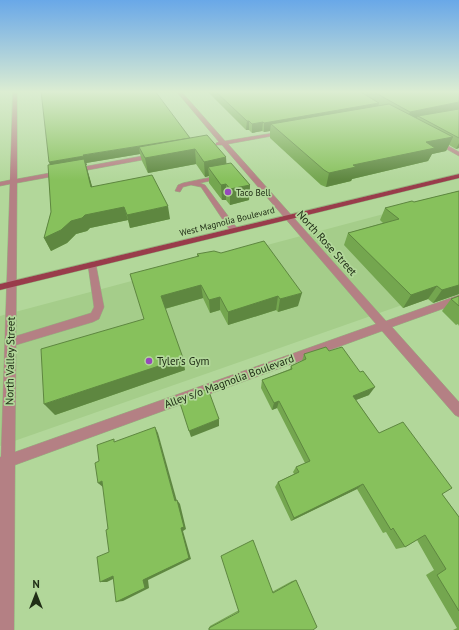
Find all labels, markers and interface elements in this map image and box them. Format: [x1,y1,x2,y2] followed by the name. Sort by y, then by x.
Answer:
[223,187,233,197] marker: Taco Bell
[236,187,271,198] place label: Taco Bell
[178,204,276,238] street label: West Magnolia Boulevard
[294,207,360,279] street label: North Rose Street
[2,316,18,405] street label: North Valley Street
[162,351,296,411] street label: Alley s/o Magnolia Boulevard
[157,354,210,368] place label: Tyler's Gym
[144,356,154,366] marker: Tyler's Gym
[16,574,56,614] north arrow
[32,577,40,591] text: N

